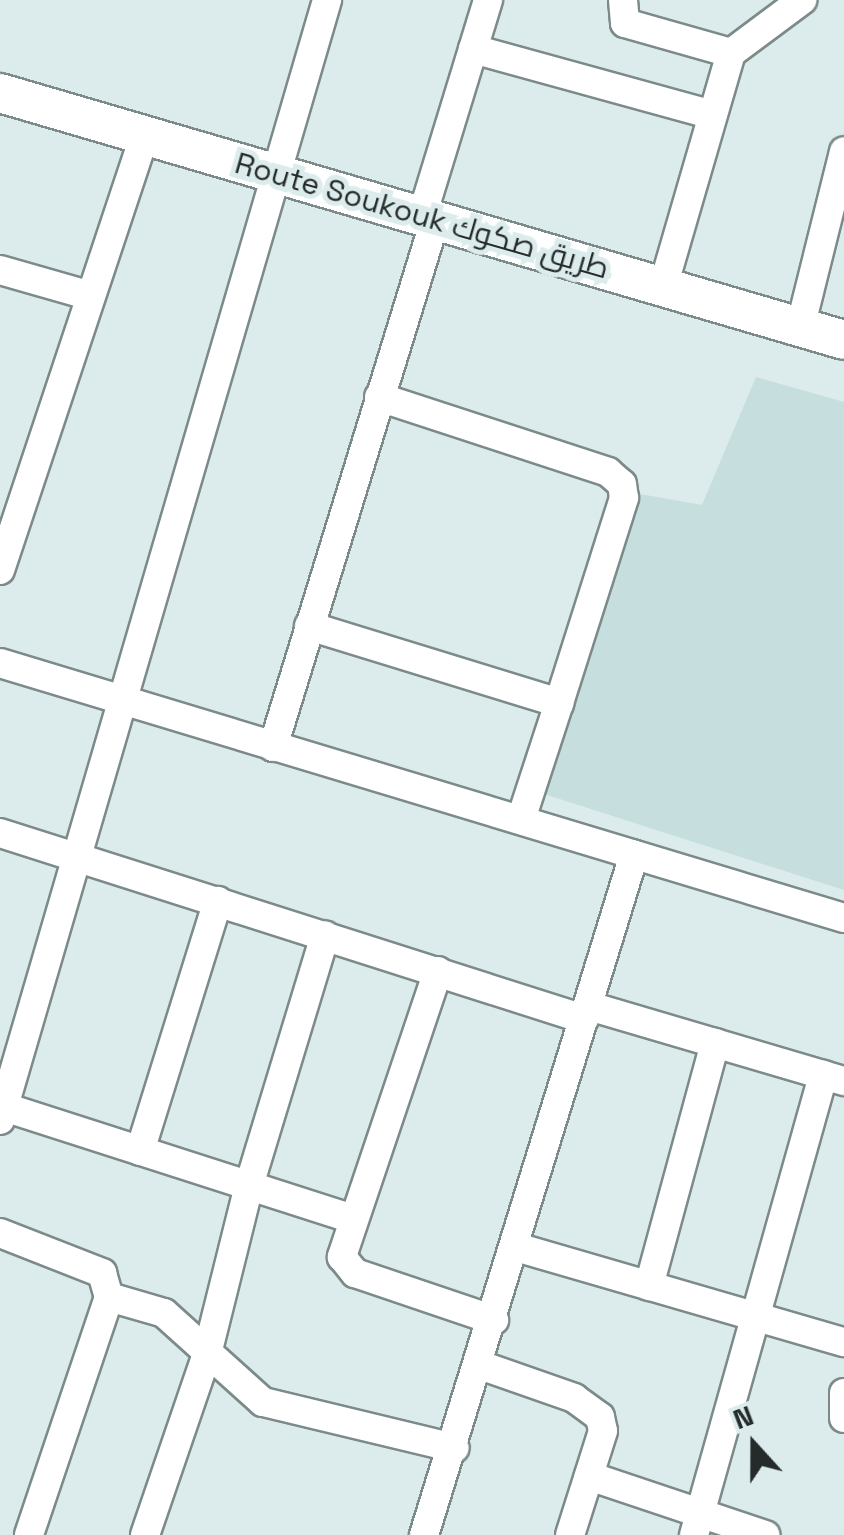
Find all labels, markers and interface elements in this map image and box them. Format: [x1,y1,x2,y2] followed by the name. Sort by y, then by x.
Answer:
[231,145,613,287] street label: Route Soukouk طريق صكوك
[704,1395,804,1495] north arrow
[728,1397,758,1437] text: N

